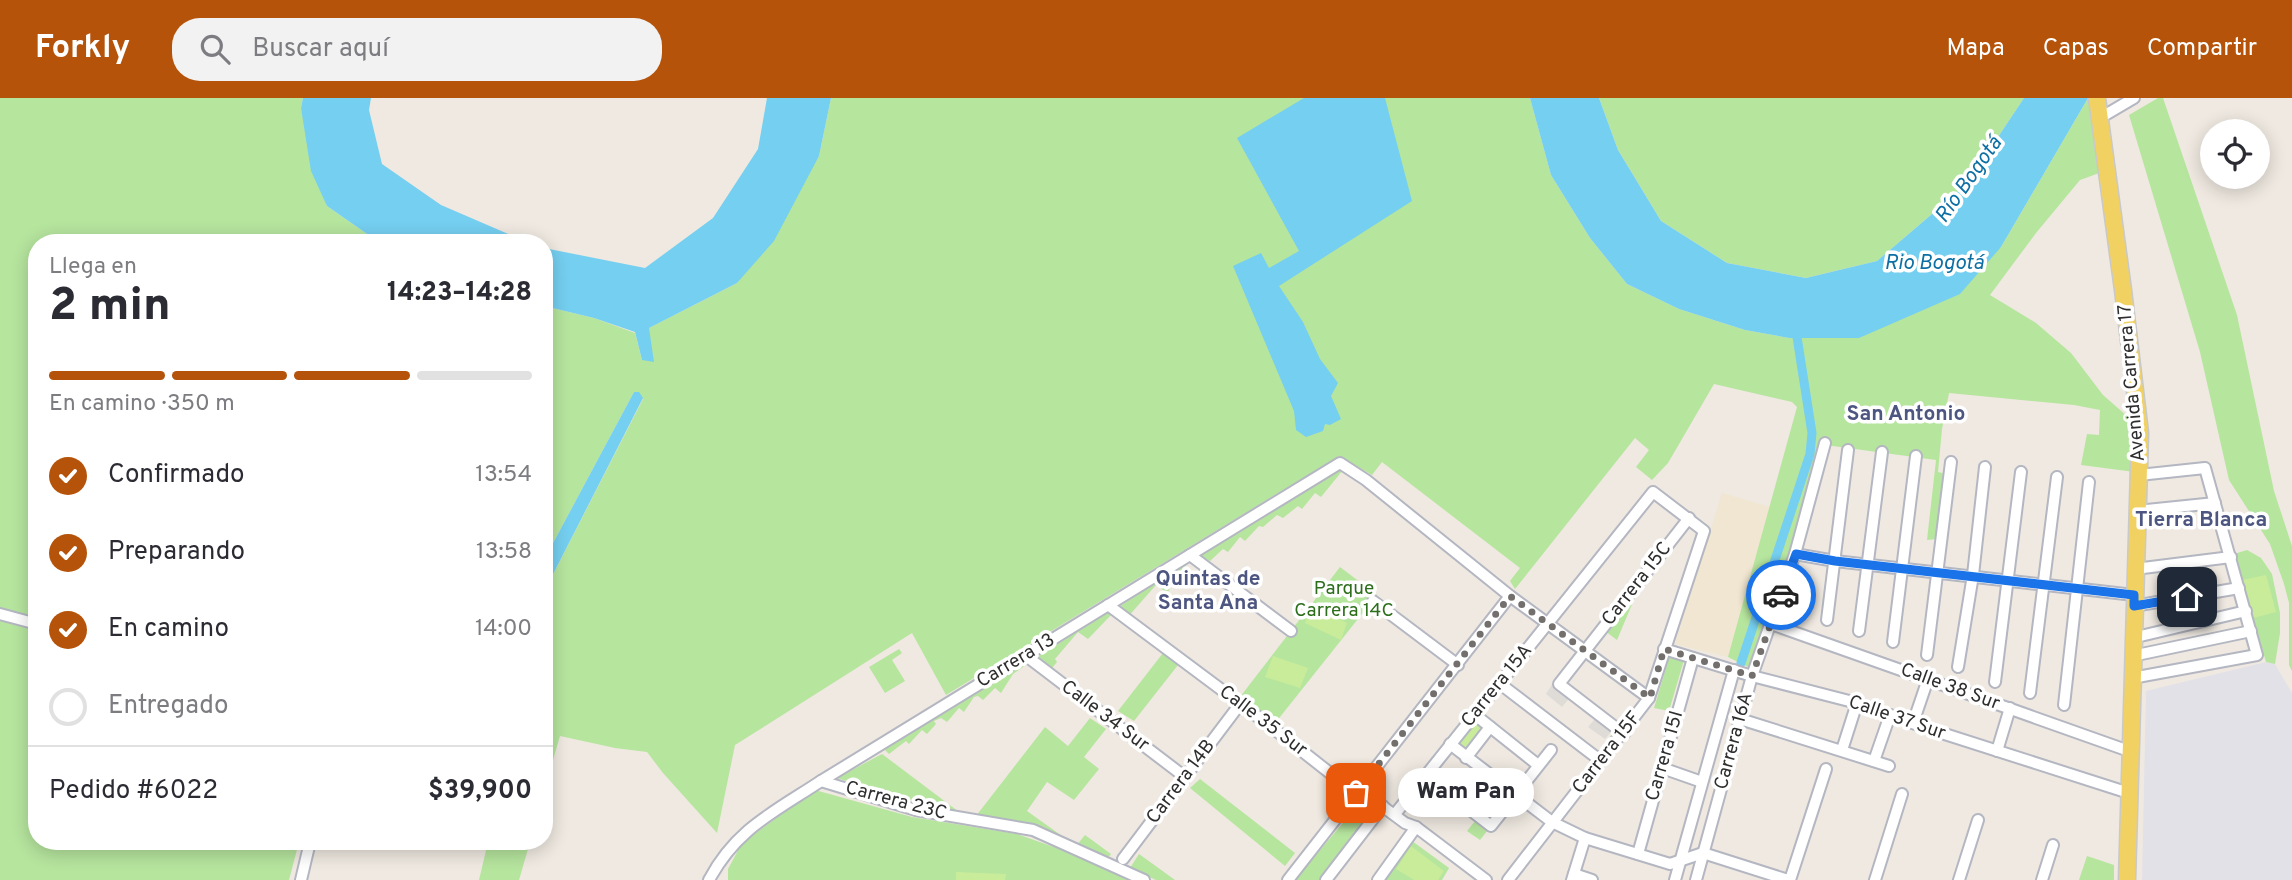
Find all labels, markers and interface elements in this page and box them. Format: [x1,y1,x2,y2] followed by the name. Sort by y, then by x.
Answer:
[172,18,662,81] search box
[35,28,130,70] text: Forkly
[196,30,234,68] icon: search
[252,33,389,66] text: Buscar aquí
[1947,34,2005,64] text: Mapa
[2043,34,2109,64] text: Capas
[2147,34,2257,64] text: Compartir
[2200,119,2270,189] map controls
[2200,119,2270,189] button: locate
[1929,130,2010,229] water label: Río Bogotá
[1884,250,1986,277] water label: Rio Bogotá
[49,253,137,282] text: Llega en
[387,277,532,310] text: 14:23–14:28
[49,278,171,337] text: 2 min
[2113,303,2151,463] street label: Avenida Carrera 17
[49,390,235,419] text: En camino · 350 m
[1847,401,1965,428] district label: San Antonio
[49,457,87,495] icon: check
[108,459,245,492] text: Confirmado
[475,461,532,490] text: 13:54
[2135,507,2267,534] district label: Tierra Blanca
[49,534,87,572] icon: check
[108,536,245,569] text: Preparando
[1597,537,1677,631] street label: Carrera 15C
[476,538,532,567] text: 13:58
[1746,560,1816,630] courier
[1156,566,1260,617] district label: Quintas de Santa Ana
[2157,567,2217,627] pin
[1762,576,1800,614] icon: car
[1294,577,1394,623] park label: Parque Carrera 14C
[2168,578,2206,616] icon: home
[49,611,87,649] icon: check
[108,613,229,646] text: En camino
[475,615,532,644] text: 14:00
[972,628,1060,694] street label: Carrera 13
[1456,640,1538,732] street label: Carrera 15A
[1897,658,2004,716] street label: Calle 38 Sur
[1056,675,1154,757] street label: Calle 34 Sur
[1214,680,1312,762] street label: Calle 35 Sur
[108,690,228,723] text: Entregado
[1710,690,1758,792] street label: Carrera 16A
[1845,690,1949,746] street label: Calle 37 Sur
[1567,707,1647,799] street label: Carrera 15F
[1641,708,1689,804] street label: Carrera 15I
[1141,735,1221,829] street label: Carrera 14B
[1326,763,1386,823] pin
[1398,768,1534,818] callout: Wam Pan
[1337,774,1375,812] icon: bag
[49,775,218,808] text: Pedido #6022
[428,775,532,808] text: $39,900
[843,776,949,826] street label: Carrera 23C
[1417,778,1515,807] text: Wam Pan

